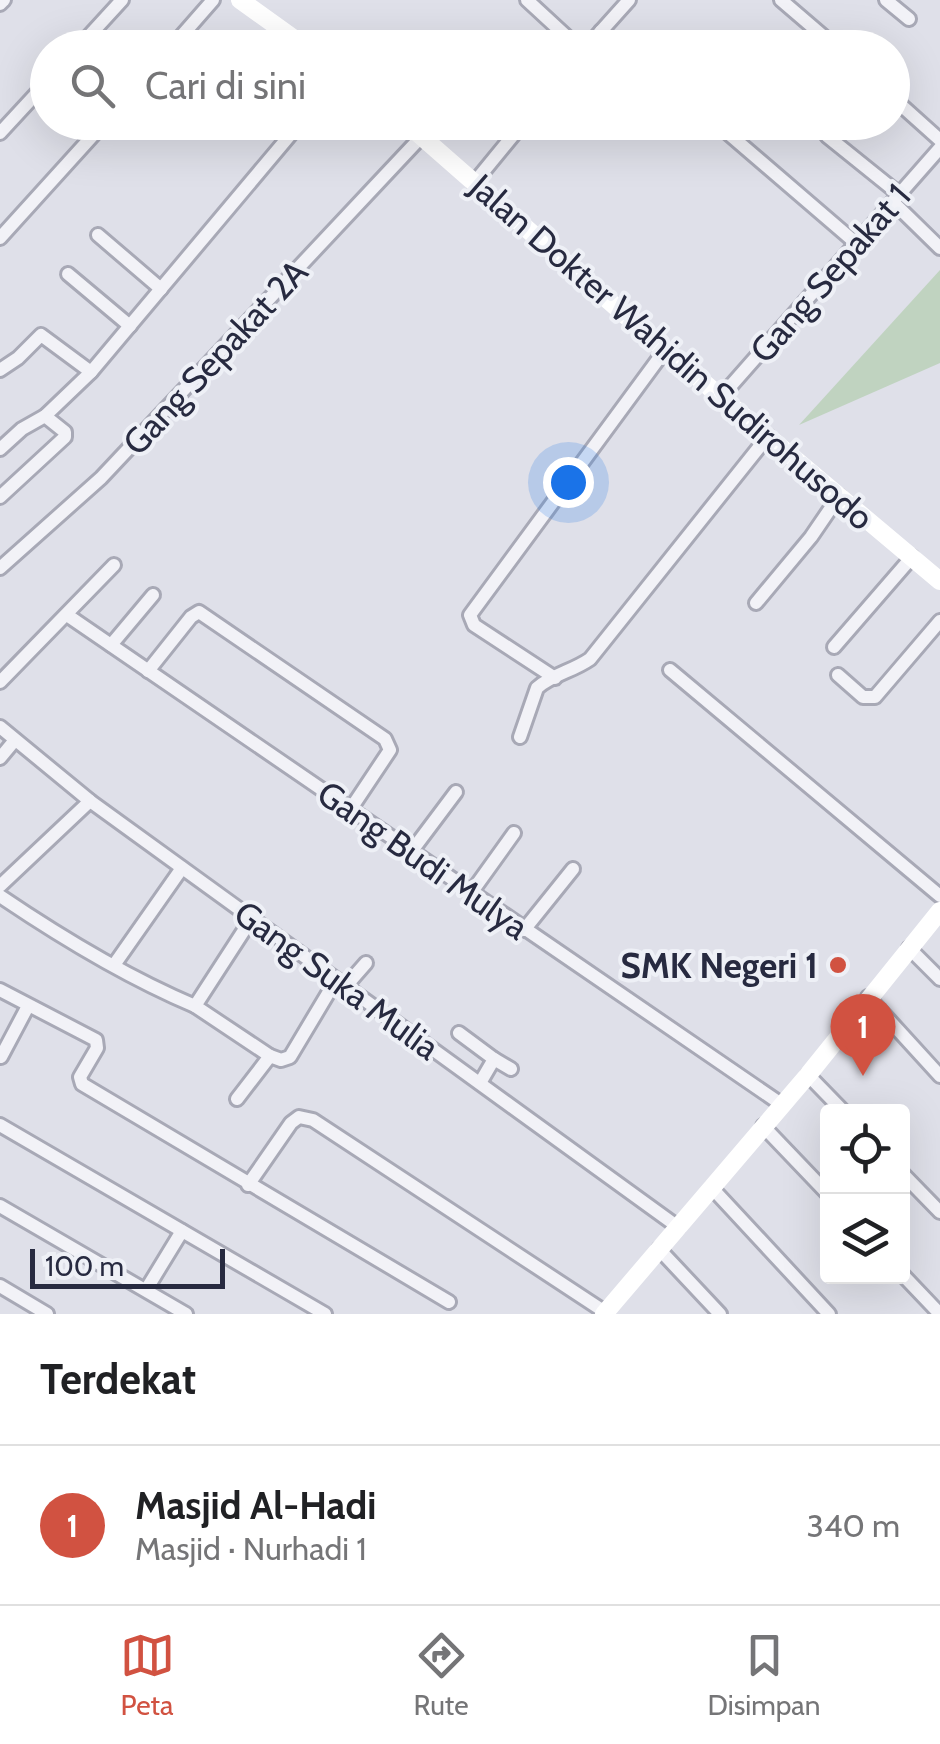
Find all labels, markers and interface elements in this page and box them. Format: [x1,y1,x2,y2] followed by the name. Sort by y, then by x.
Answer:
[30,30,910,140] search box
[65,58,120,113] icon: search
[145,62,306,109] text: Cari di sini
[461,164,883,539] street label: Jalan Dokter Wahidin Sudirohusodo
[741,175,919,371] street label: Gang Sepakat 1
[114,250,317,464] street label: Gang Sepakat 2A
[543,457,594,508] your location
[309,771,537,949] street label: Gang Budi Mulya
[226,891,448,1069] street label: Gang Suka Mulia
[620,944,818,987] place label: SMK Negeri 1
[827,954,849,976] marker: SMK Negeri 1
[830,994,896,1076] pin: 1
[820,1104,910,1284] map controls
[820,1104,910,1194] button: locate
[820,1194,910,1284] button: layers
[30,1244,225,1288] scale bar
[45,1249,124,1283] text: 100 m
[40,1353,196,1405] text: Terdekat
[135,1482,376,1529] text: Masjid Al-Hadi
[67,1506,78,1545] text: 1
[807,1506,900,1545] text: 340 m
[135,1529,367,1568] text: Masjid · Nurhadi 1
[120,1628,175,1722] tab: Peta
[414,1628,469,1722] tab: Rute
[708,1628,820,1722] tab: Disimpan

